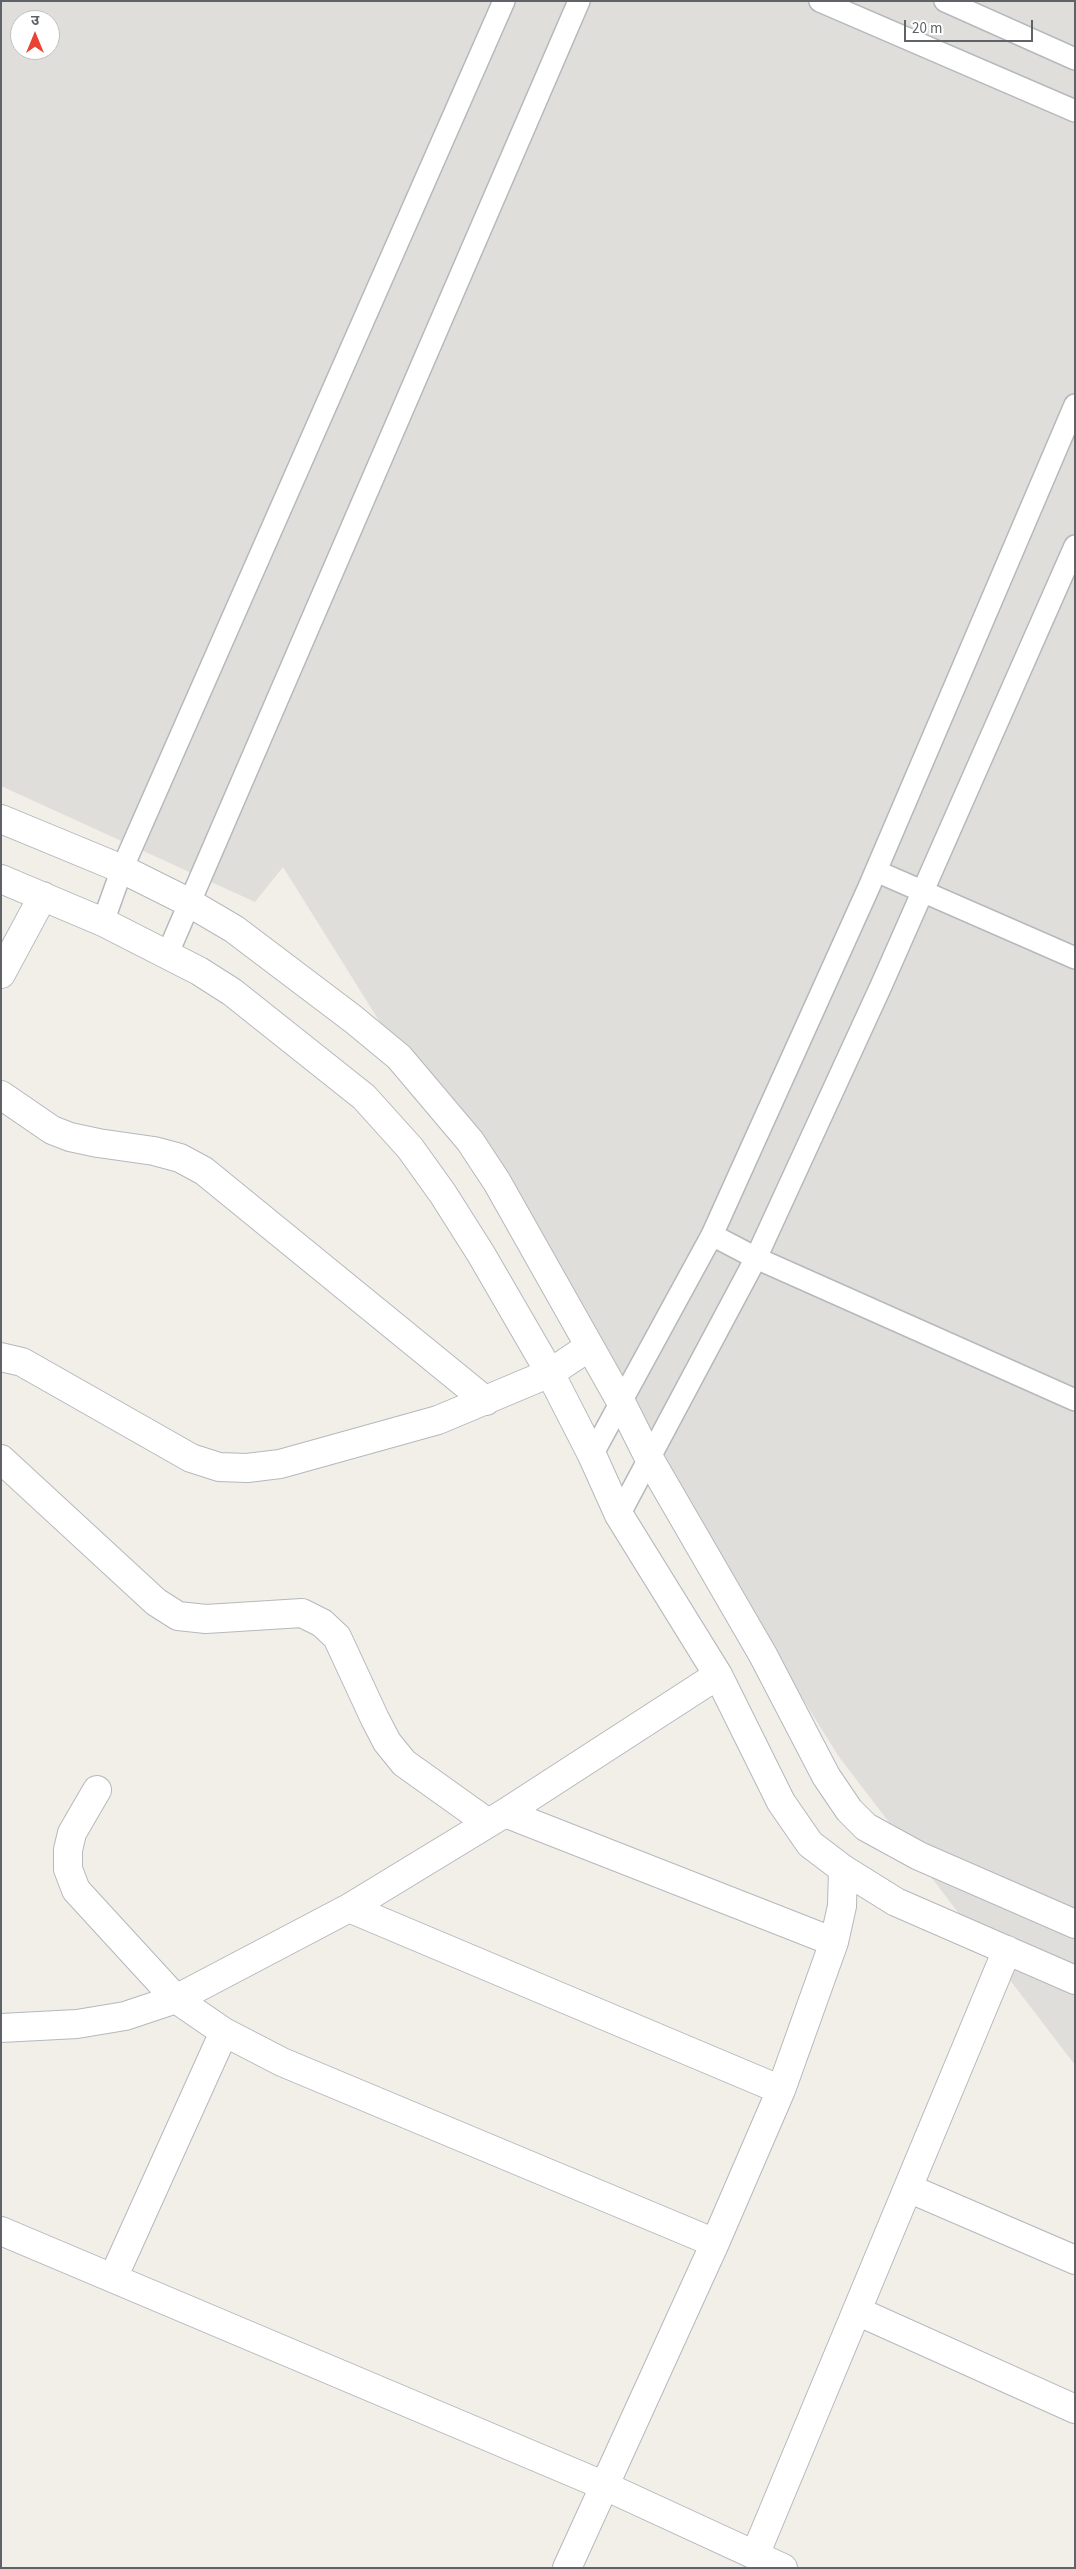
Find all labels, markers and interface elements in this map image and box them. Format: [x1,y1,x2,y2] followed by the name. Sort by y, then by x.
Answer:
[10,10,60,60] north arrow
[906,10,1035,42] scale bar
[31,11,39,31] text: उ
[912,18,942,39] text: 20 m

